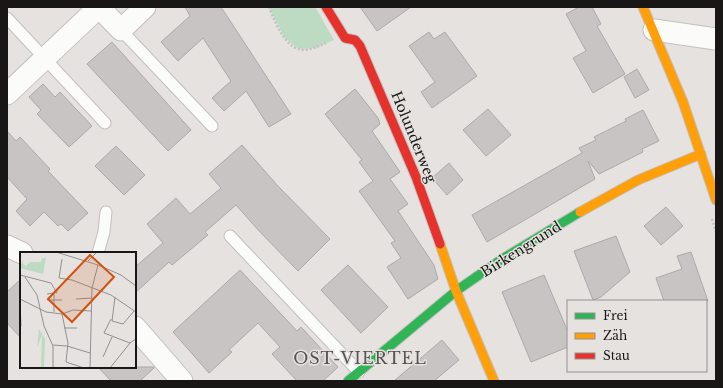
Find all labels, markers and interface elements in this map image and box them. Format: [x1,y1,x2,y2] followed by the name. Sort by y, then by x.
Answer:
[387,88,441,186] street label: Holunderweg
[477,217,565,281] street label: Birkengrund
[20,252,136,368] inset map
[567,300,707,372] legend
[603,308,628,323] text: Frei
[603,328,627,343] text: Zäh
[293,348,427,368] district label: OST-VIERTEL
[603,348,630,363] text: Stau

